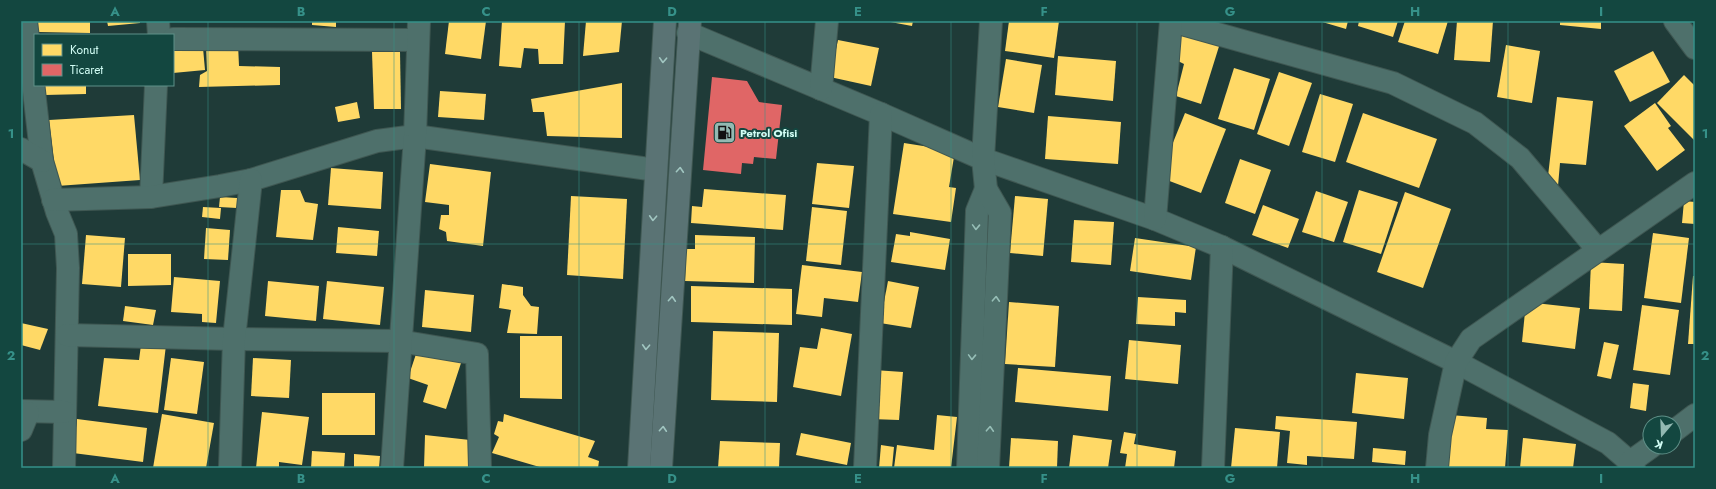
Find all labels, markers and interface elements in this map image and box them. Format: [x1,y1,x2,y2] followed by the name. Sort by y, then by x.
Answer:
[109,2,120,21] text: A
[297,2,306,21] text: B
[481,2,491,21] text: C
[667,2,677,21] text: D
[854,2,862,21] text: E
[1040,2,1048,21] text: F
[1225,2,1236,21] text: G
[1410,2,1420,21] text: H
[1599,2,1603,21] text: I
[34,34,174,86] legend
[70,41,99,59] text: Konut
[658,57,667,63] one-way arrow
[70,61,103,79] text: Ticaret
[712,120,738,146] fuel station icon: Petrol Ofisi
[8,124,14,143] text: 1
[1702,124,1708,143] text: 1
[740,125,797,141] place label: Petrol Ofisi
[675,167,684,173] one-way arrow
[649,215,658,221] one-way arrow
[972,224,981,230] one-way arrow
[667,296,676,302] one-way arrow
[992,296,1000,302] one-way arrow
[642,344,650,350] one-way arrow
[7,346,15,365] text: 2
[1701,346,1709,365] text: 2
[968,354,976,360] one-way arrow
[1642,415,1682,455] north arrow
[659,426,668,432] one-way arrow
[985,426,994,432] one-way arrow
[1652,436,1665,453] text: K
[109,469,120,488] text: A
[297,469,306,488] text: B
[481,469,491,488] text: C
[667,469,677,488] text: D
[854,469,862,488] text: E
[1040,469,1048,488] text: F
[1225,469,1236,488] text: G
[1410,469,1420,488] text: H
[1599,469,1603,488] text: I

